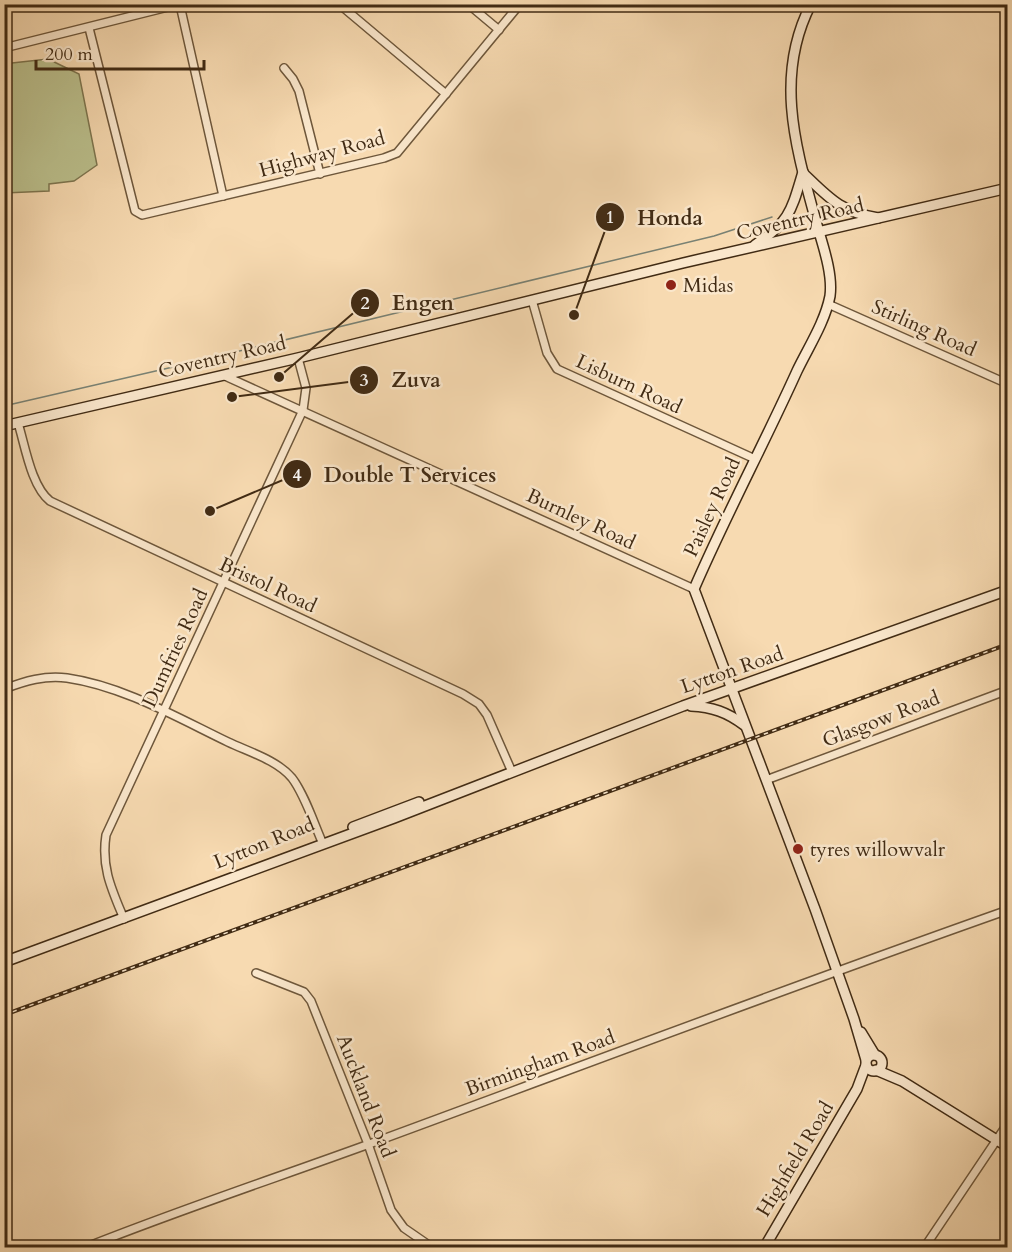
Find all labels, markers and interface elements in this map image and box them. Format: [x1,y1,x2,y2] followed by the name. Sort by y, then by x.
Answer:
[36,33,204,71] scale bar
[45,42,93,67] text: 200 m
[256,124,388,184] street label: Highway Road
[734,191,867,247] street label: Coventry Road
[595,198,715,237] callout: Honda
[637,204,703,233] text: Honda
[605,205,615,230] text: 1
[683,272,733,299] place label: Midas
[664,278,678,292] marker: Midas
[350,283,466,322] callout: Engen
[392,289,455,318] text: Engen
[360,291,370,316] text: 2
[867,293,981,363] street label: Stirling Road
[156,329,289,385] street label: Coventry Road
[572,348,687,420] street label: Lisburn Road
[349,360,452,399] callout: Zuva
[391,366,441,395] text: Zuva
[359,368,369,393] text: 3
[677,453,747,561] street label: Paisley Road
[282,455,509,494] callout: Double T Services
[324,461,496,490] text: Double T Services
[292,463,302,488] text: 4
[522,482,640,556] street label: Burnley Road
[215,551,321,620] street label: Bristol Road
[136,584,214,712] street label: Dumfries Road
[677,640,787,700] street label: Lytton Road
[818,684,944,754] street label: Glasgow Road
[209,810,319,876] street label: Lytton Road
[810,836,946,863] place label: tyres willowvalr
[791,842,805,856] marker: tyres willowvalr
[461,1023,619,1103] street label: Birmingham Road
[330,1030,402,1162] street label: Auckland Road
[750,1096,840,1222] street label: Highfield Road

